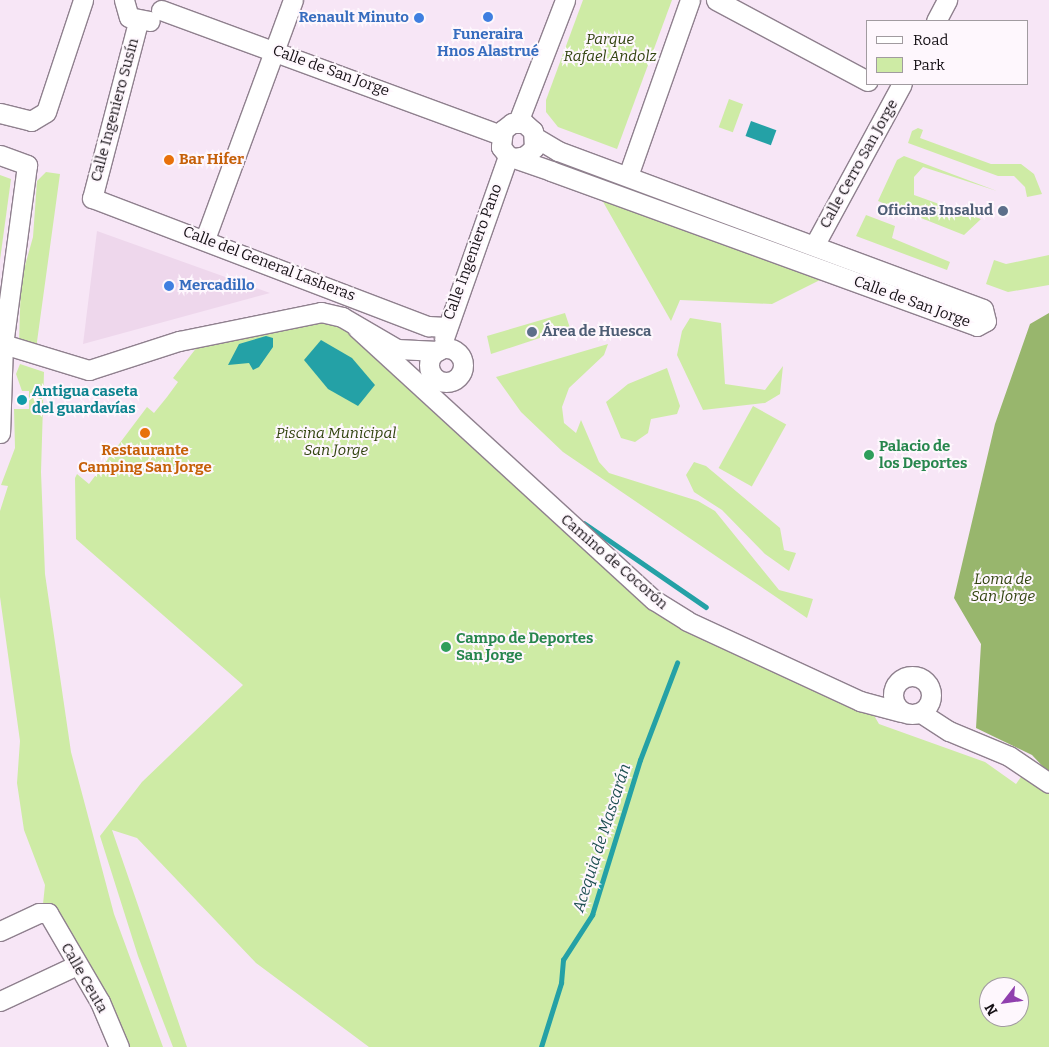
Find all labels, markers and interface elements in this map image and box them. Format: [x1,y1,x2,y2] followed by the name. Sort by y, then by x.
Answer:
[299,9,409,27] place label: Renault Minuto
[482,11,494,23] marker: Funeraira Hnos Alastrué
[413,12,425,24] marker: Renault Minuto
[866,20,1029,85] legend
[437,25,539,60] place label: Funeraira Hnos Alastrué
[563,30,657,65] park label: Parque Rafael Andolz
[913,31,948,49] text: Road
[87,36,143,184] street label: Calle Ingeniero Susín
[270,42,392,100] street label: Calle de San Jorge
[913,56,945,74] text: Park
[816,96,902,232] street label: Calle Cerro San Jorge
[179,151,244,169] place label: Bar Hifer
[163,154,175,166] marker: Bar Hifer
[440,181,506,323] street label: Calle Ingeniero Pano
[877,202,993,220] place label: Oficinas Insalud
[997,205,1009,217] marker: Oficinas Insalud
[180,223,358,305] street label: Calle del General Lasheras
[851,273,973,331] street label: Calle de San Jorge
[179,277,255,295] place label: Mercadillo
[163,280,175,292] marker: Mercadillo
[542,323,652,341] place label: Área de Huesca
[526,326,538,338] marker: Área de Huesca
[32,382,138,417] place label: Antigua caseta del guardavías
[16,394,28,406] marker: Antigua caseta del guardavías
[276,424,396,459] park label: Piscina Municipal San Jorge
[139,427,151,439] marker: Restaurante Camping San Jorge
[879,437,967,472] place label: Palacio de los Deportes
[78,441,212,476] place label: Restaurante Camping San Jorge
[863,449,875,461] marker: Palacio de los Deportes
[557,511,671,613] street label: Camino de Cocorón
[971,570,1035,605] park label: Loma de San Jorge
[456,629,593,664] place label: Campo de Deportes San Jorge
[440,641,452,653] marker: Campo de Deportes San Jorge
[569,761,635,915] water label: Acequia de Mascarán
[57,940,111,1016] street label: Calle Ceuta
[979,977,1029,1027] north arrow
[981,1000,1002,1018] text: N

